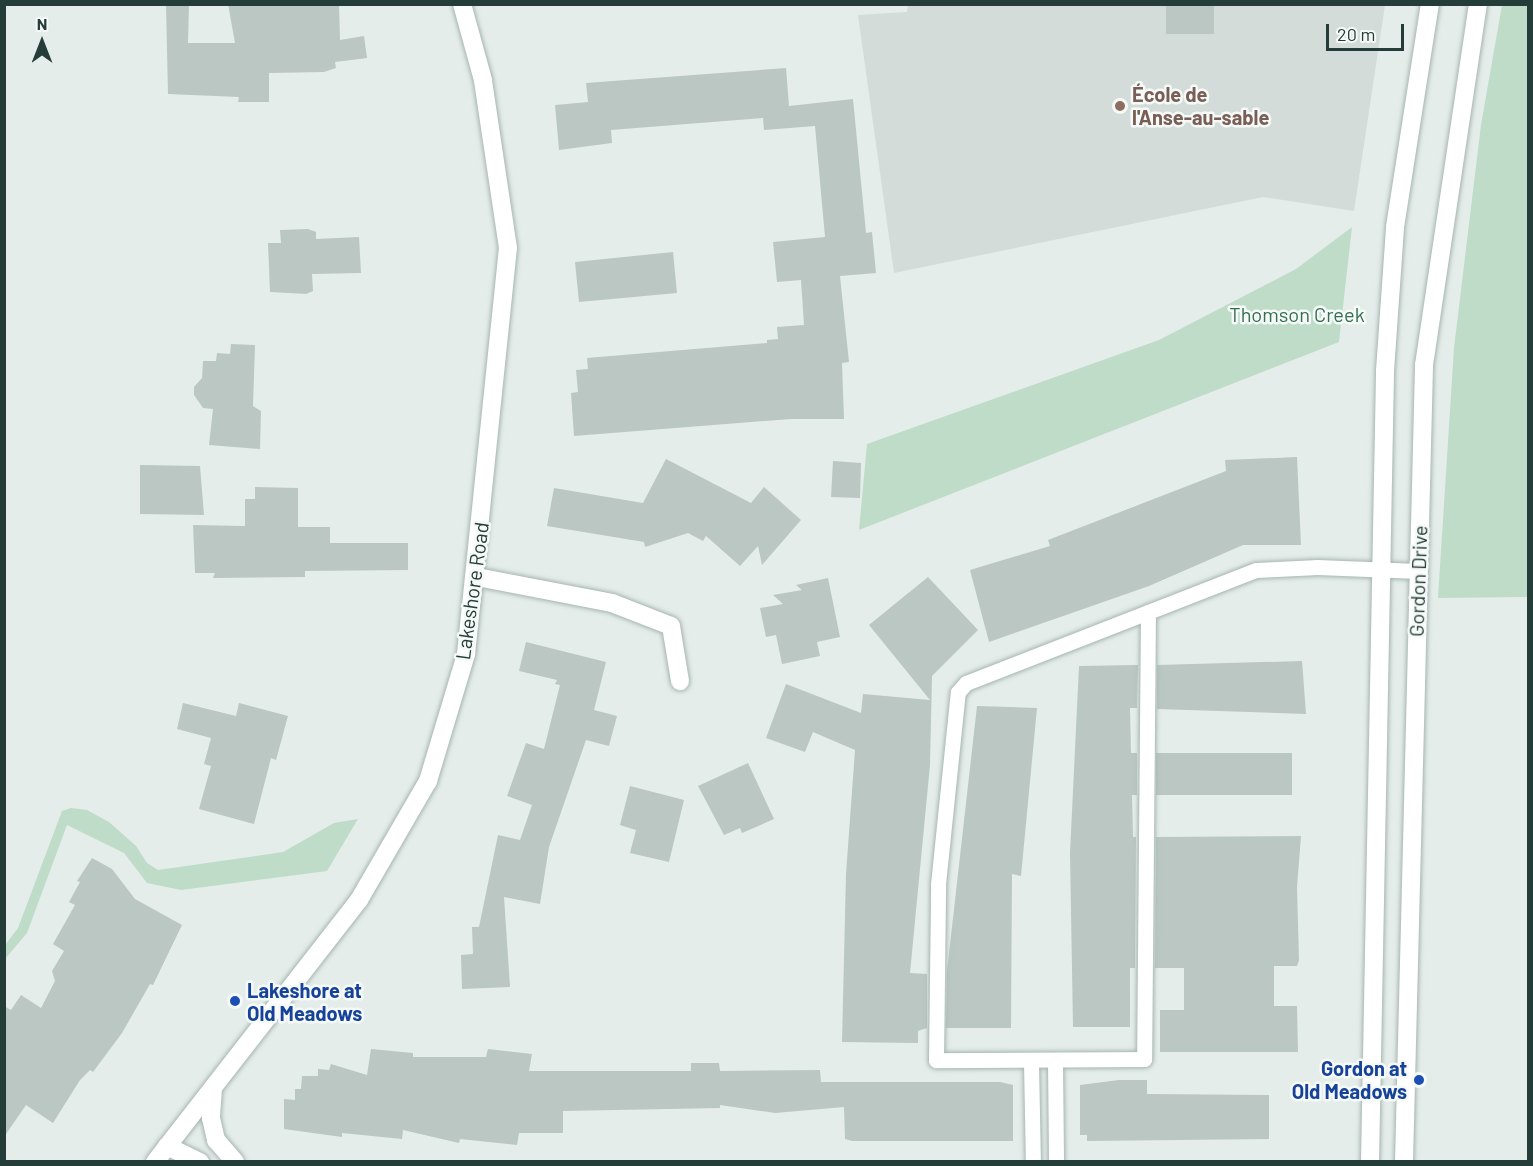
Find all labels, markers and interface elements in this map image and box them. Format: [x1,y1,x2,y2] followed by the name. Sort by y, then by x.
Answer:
[12,12,72,72] north arrow
[1329,12,1407,50] scale bar
[37,14,47,33] text: N
[1337,23,1375,45] text: 20 m
[1132,83,1269,130] place label: École de l'Anse-au-sable
[1113,99,1127,113] marker: École de l'Anse-au-sable
[1229,302,1365,326] park label: Thomson Creek
[450,521,494,661] street label: Lakeshore Road
[1404,525,1432,637] street label: Gordon Drive
[247,978,362,1025] place label: Lakeshore at Old Meadows
[228,994,242,1008] marker: Lakeshore at Old Meadows
[1292,1056,1407,1103] place label: Gordon at Old Meadows
[1412,1073,1426,1087] marker: Gordon at Old Meadows

